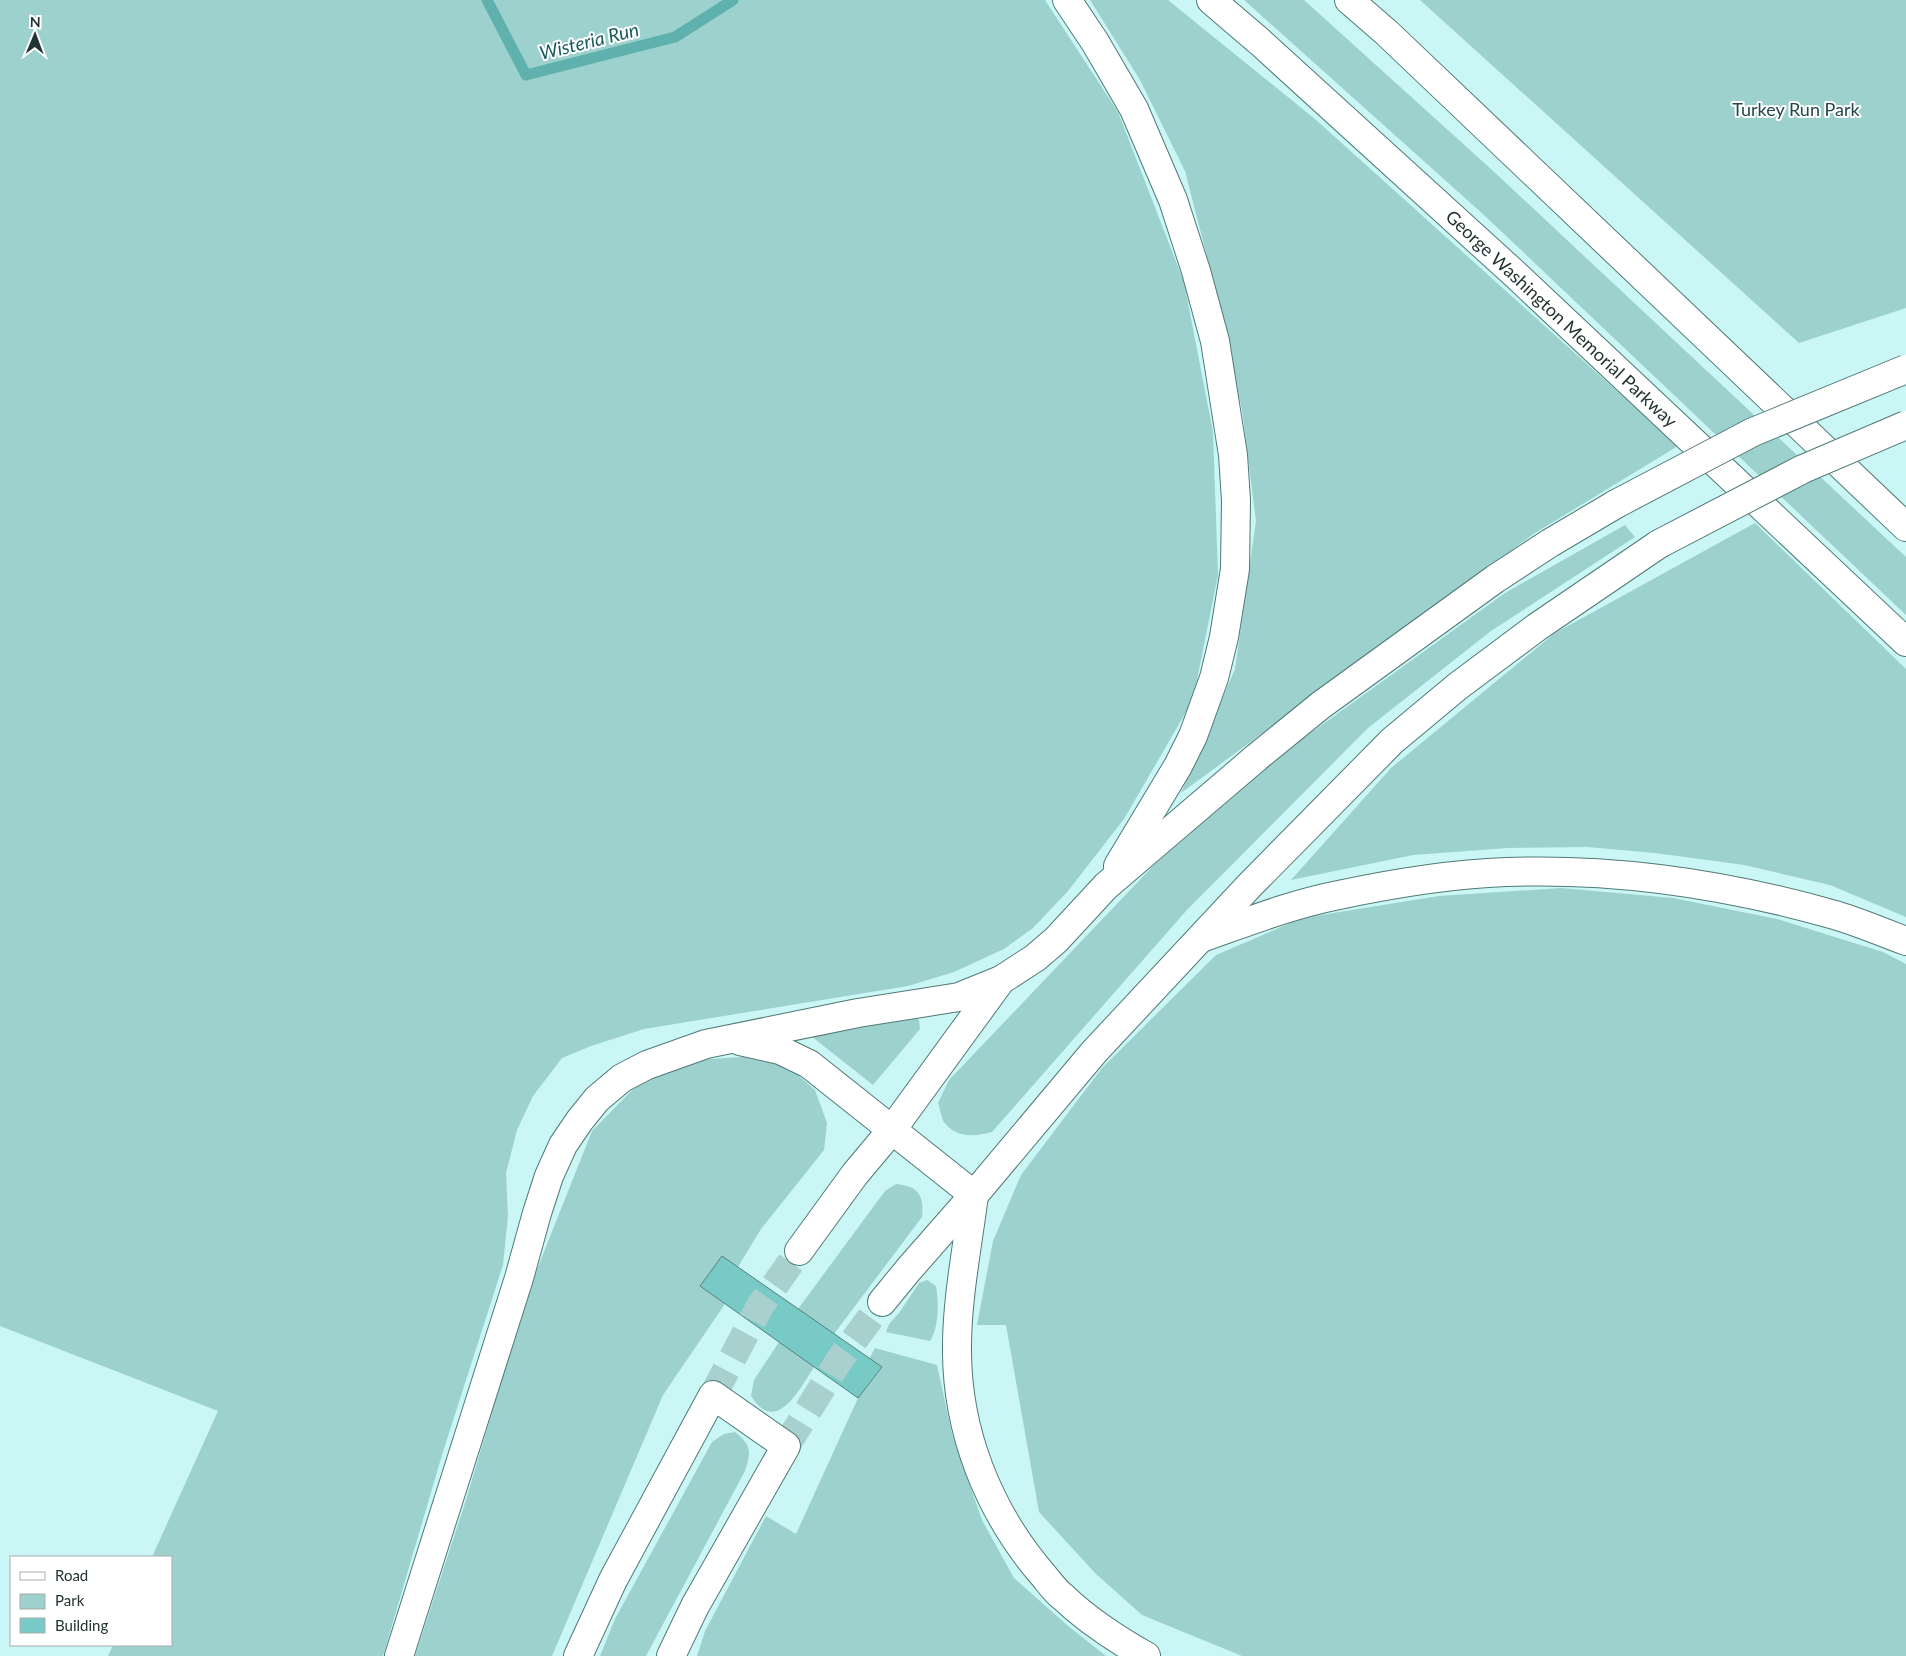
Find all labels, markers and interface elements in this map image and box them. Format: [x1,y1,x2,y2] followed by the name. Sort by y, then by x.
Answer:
[10,10,60,60] north arrow
[30,13,41,30] text: N
[537,17,641,64] water label: Wisteria Run
[1732,98,1861,120] park label: Turkey Run Park
[1441,205,1682,432] street label: George Washington Memorial Parkway
[10,1556,172,1646] legend
[55,1566,88,1584] text: Road
[55,1591,85,1609] text: Park
[55,1616,108,1634] text: Building

